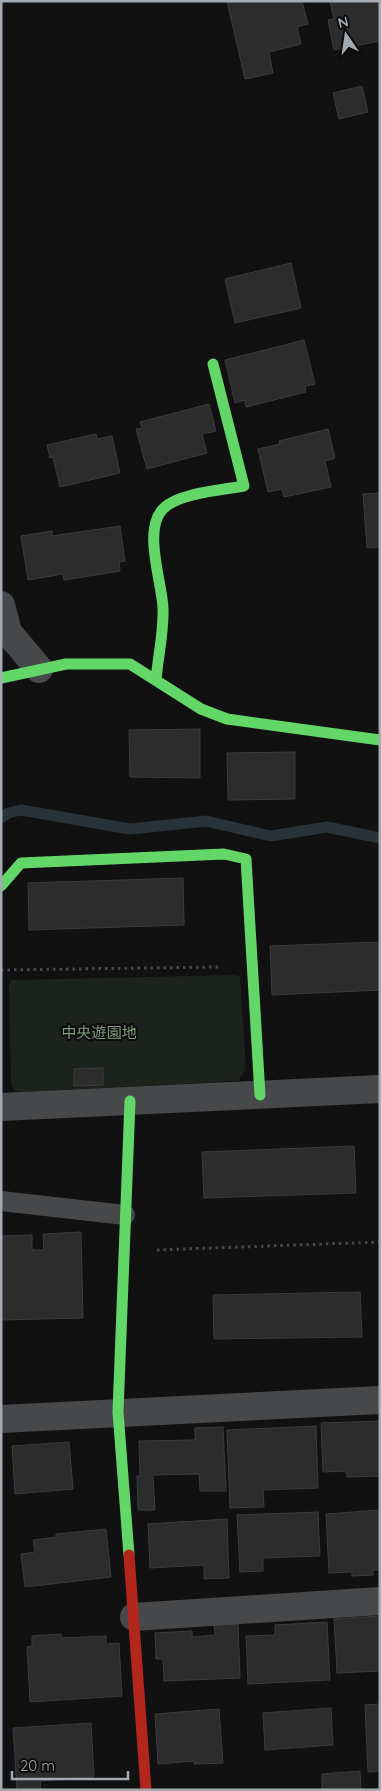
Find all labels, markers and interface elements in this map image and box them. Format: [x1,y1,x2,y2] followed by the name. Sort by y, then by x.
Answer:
[321,10,371,60] north arrow
[336,12,350,32] text: N
[61,1023,137,1042] park label: 中央遊園地
[12,1748,129,1780] scale bar
[20,1756,55,1775] text: 20 m

